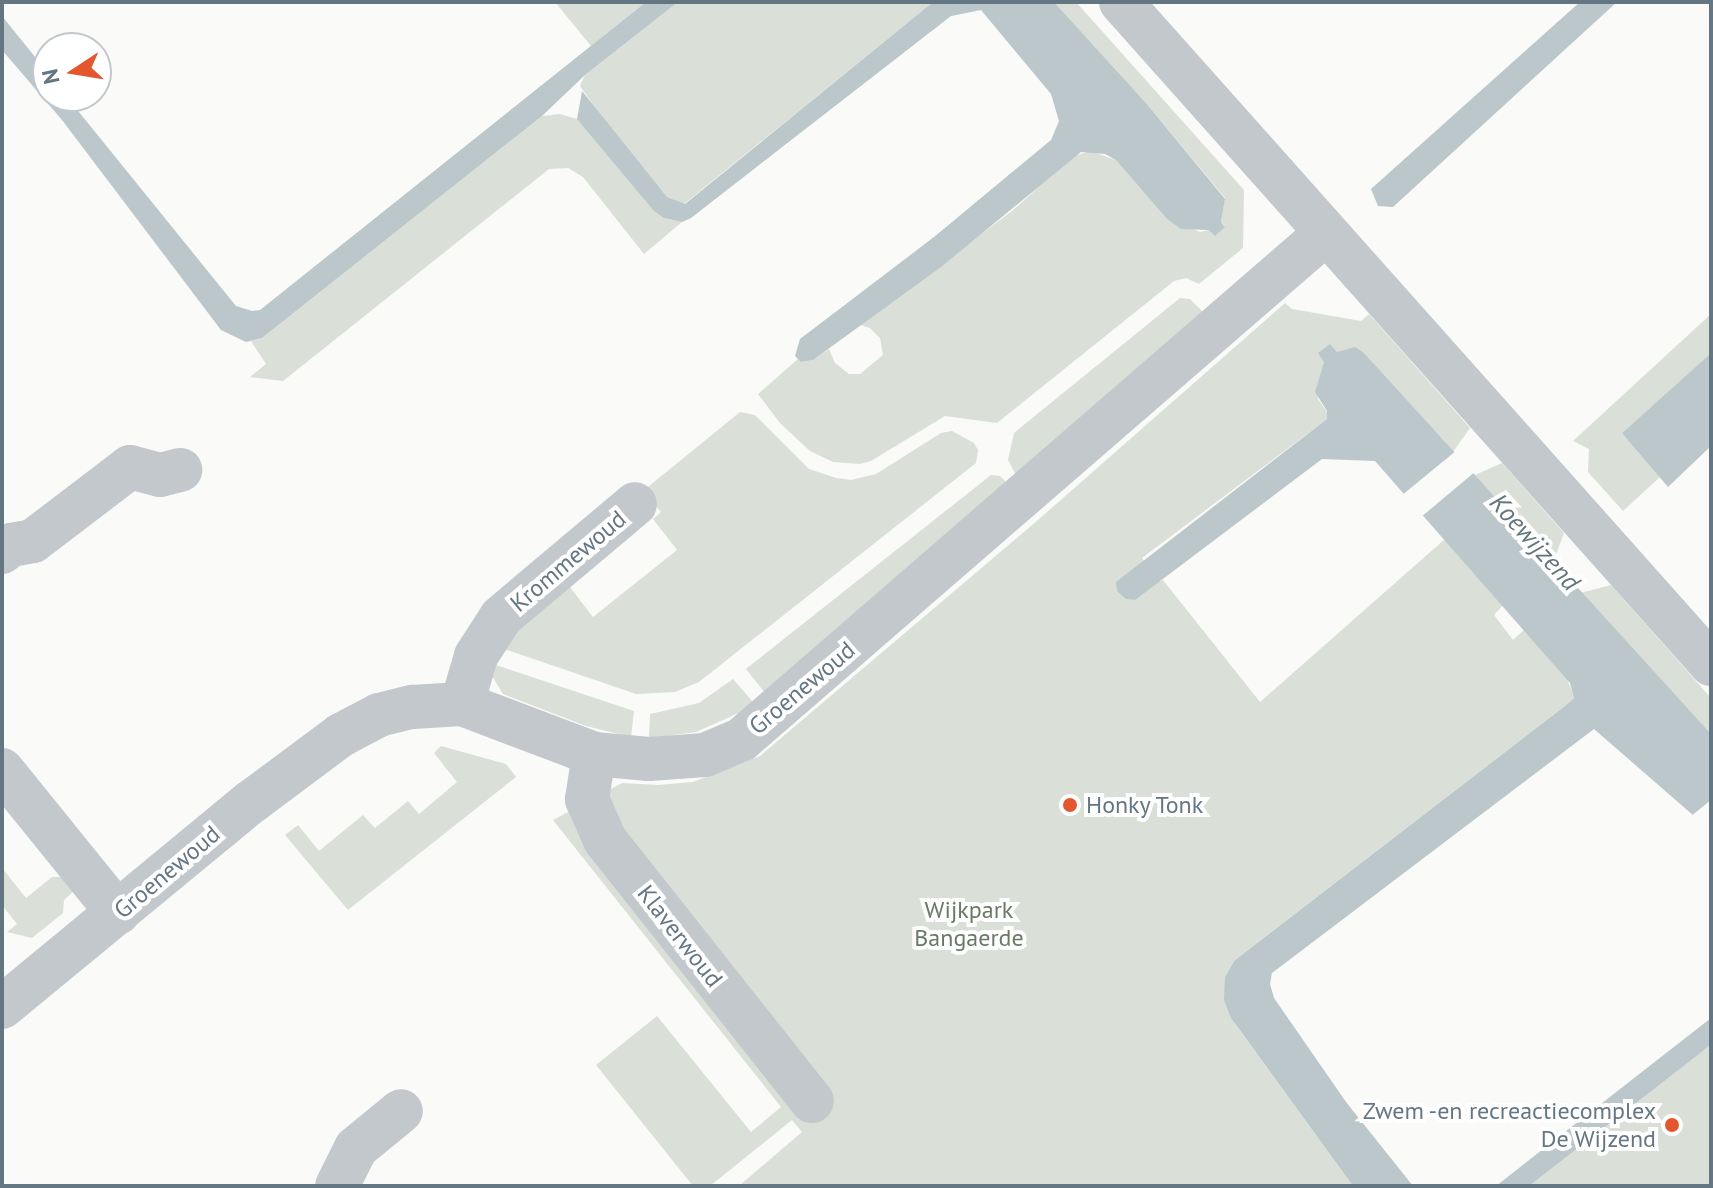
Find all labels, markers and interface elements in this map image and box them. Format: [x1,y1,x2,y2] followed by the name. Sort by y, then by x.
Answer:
[32,32,112,112] north arrow
[35,67,66,87] text: N
[1483,487,1587,597] water label: Koewijzend
[504,504,632,618] street label: Krommewoud
[743,635,861,741] street label: Groenewoud
[1086,791,1205,819] place label: Honky Tonk
[1061,796,1079,814] marker: Honky Tonk
[108,819,226,925] street label: Groenewoud
[631,879,729,993] street label: Klaverwoud
[914,896,1024,952] park label: Wijkpark Bangaerde
[1361,1097,1656,1153] place label: Zwem -en recreactiecomplex De Wijzend
[1663,1116,1681,1134] marker: Zwem -en recreactiecomplex De Wijzend

